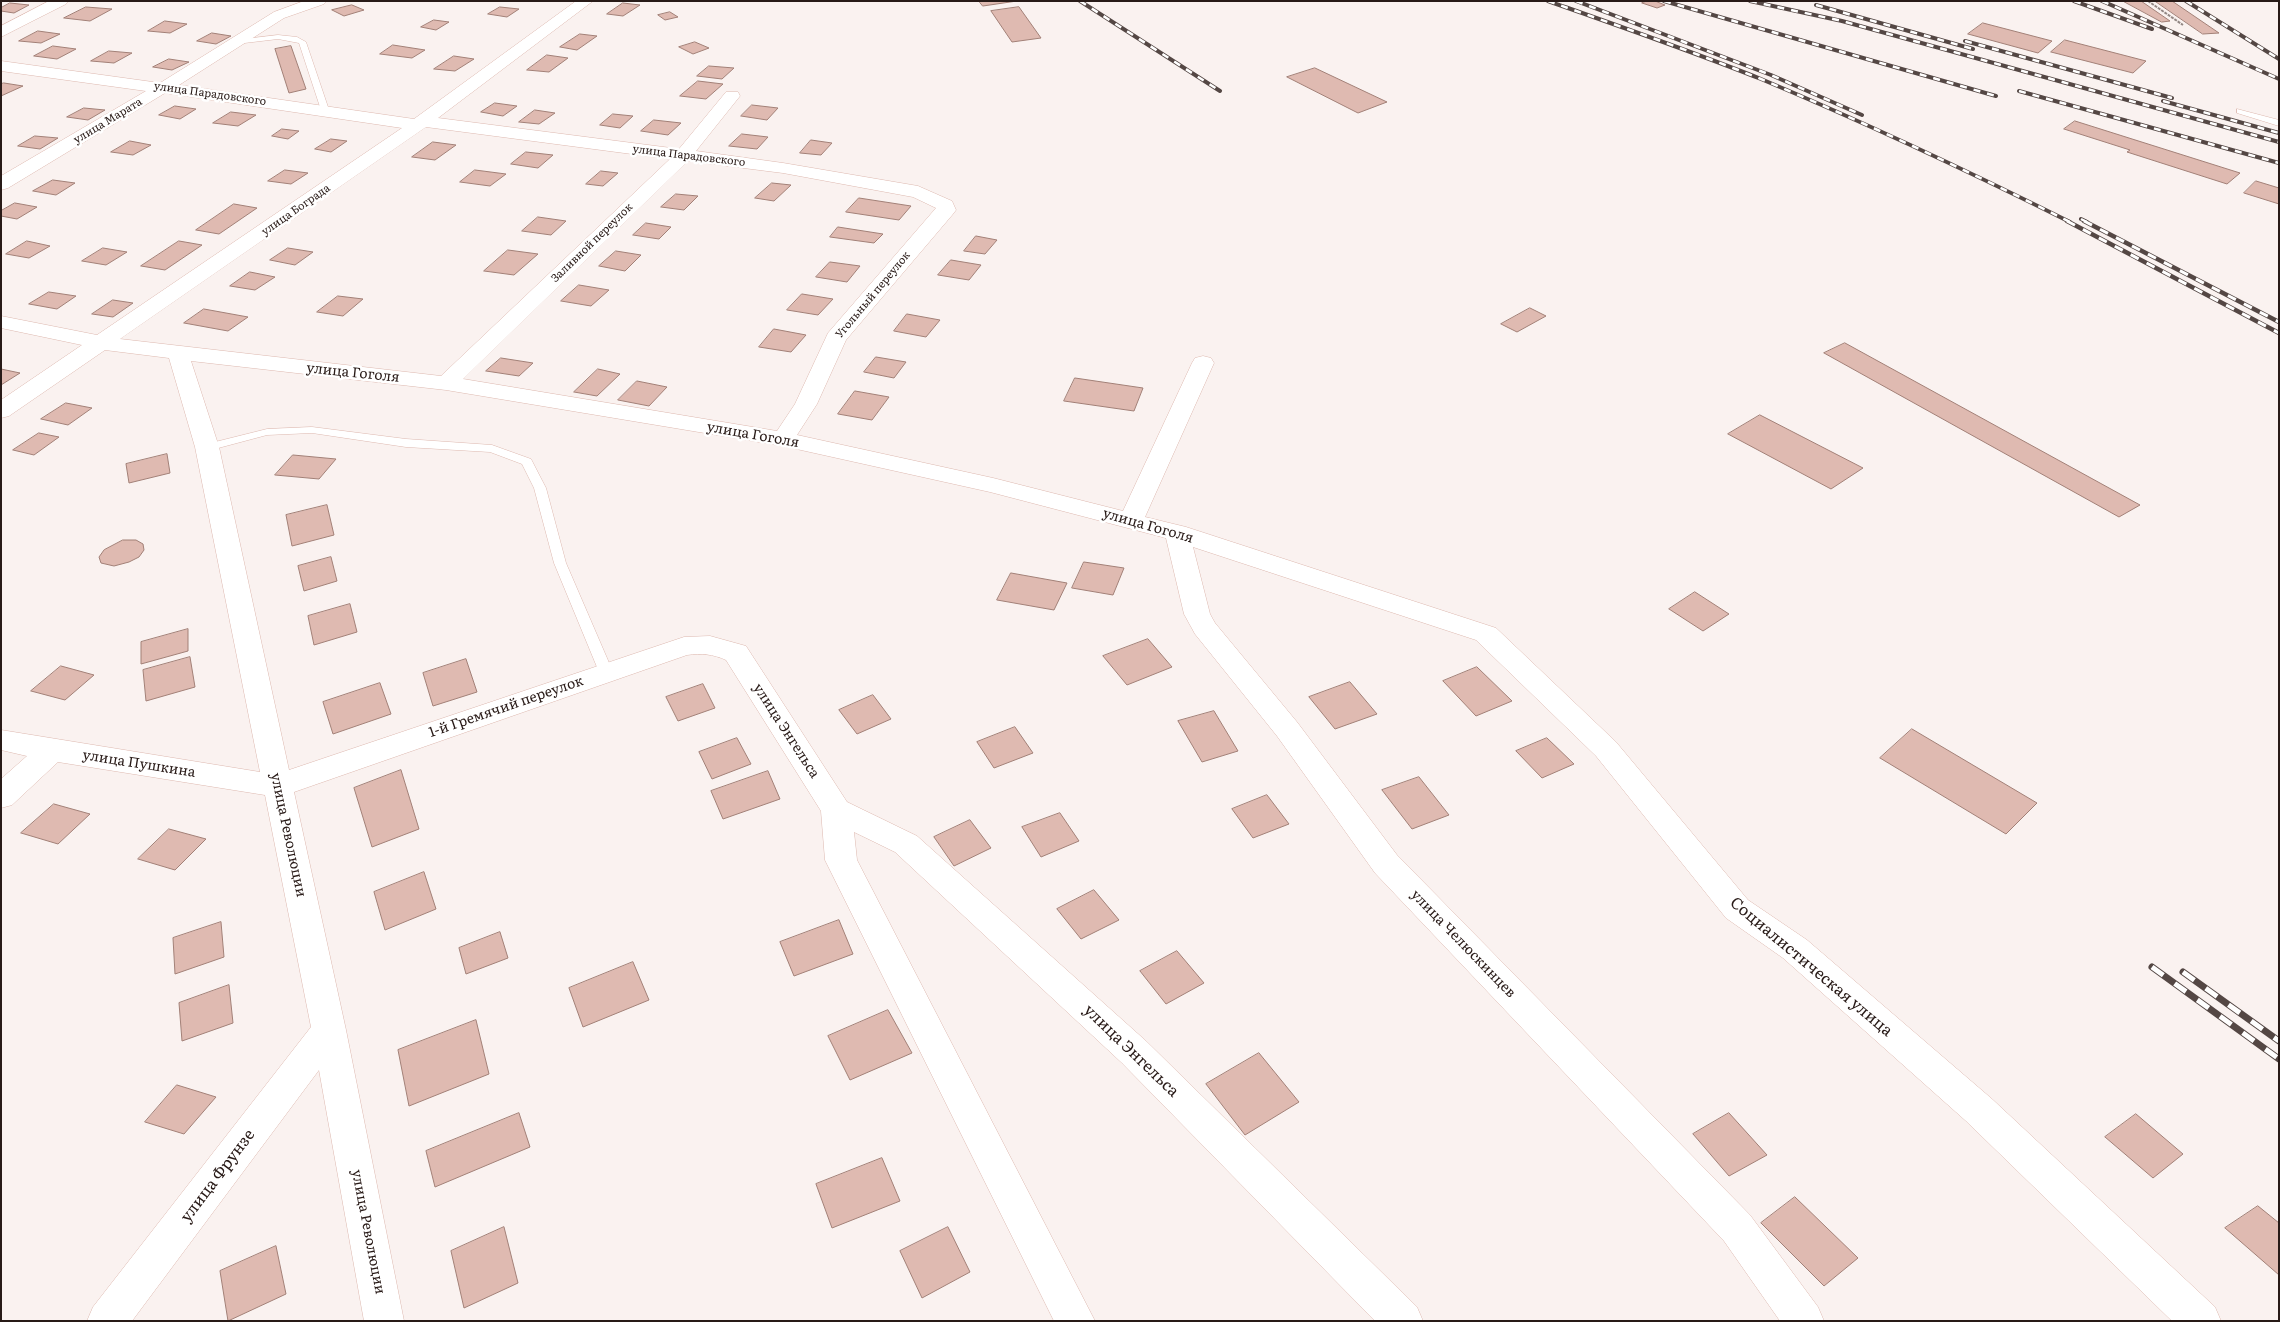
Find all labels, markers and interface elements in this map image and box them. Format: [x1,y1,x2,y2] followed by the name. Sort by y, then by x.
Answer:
[153,80,267,108] street label: улица Парадовского
[71,95,145,147] street label: улица Марата
[632,143,746,169] street label: улица Парадовского
[259,181,333,239] street label: улица Бограда
[549,201,635,285] street label: Заливной переулок
[833,249,913,341] street label: Угольный переулок
[306,360,400,386] street label: улица Гоголя
[705,419,801,451] street label: улица Гоголя
[1101,505,1195,547] street label: улица Гоголя
[427,673,585,741] street label: 1-й Гремячий переулок
[749,681,823,781] street label: улица Энгельса
[81,747,197,781] street label: улица Пушкина
[267,771,309,899] street label: улица Революции
[1407,887,1519,1001] street label: улица Челюскинцев
[1726,893,1896,1041] street label: Социалистическая улица
[1079,1001,1183,1101] street label: улица Энгельса
[177,1126,259,1226] street label: улица Фрунзе
[348,1168,388,1296] street label: улица Революции

